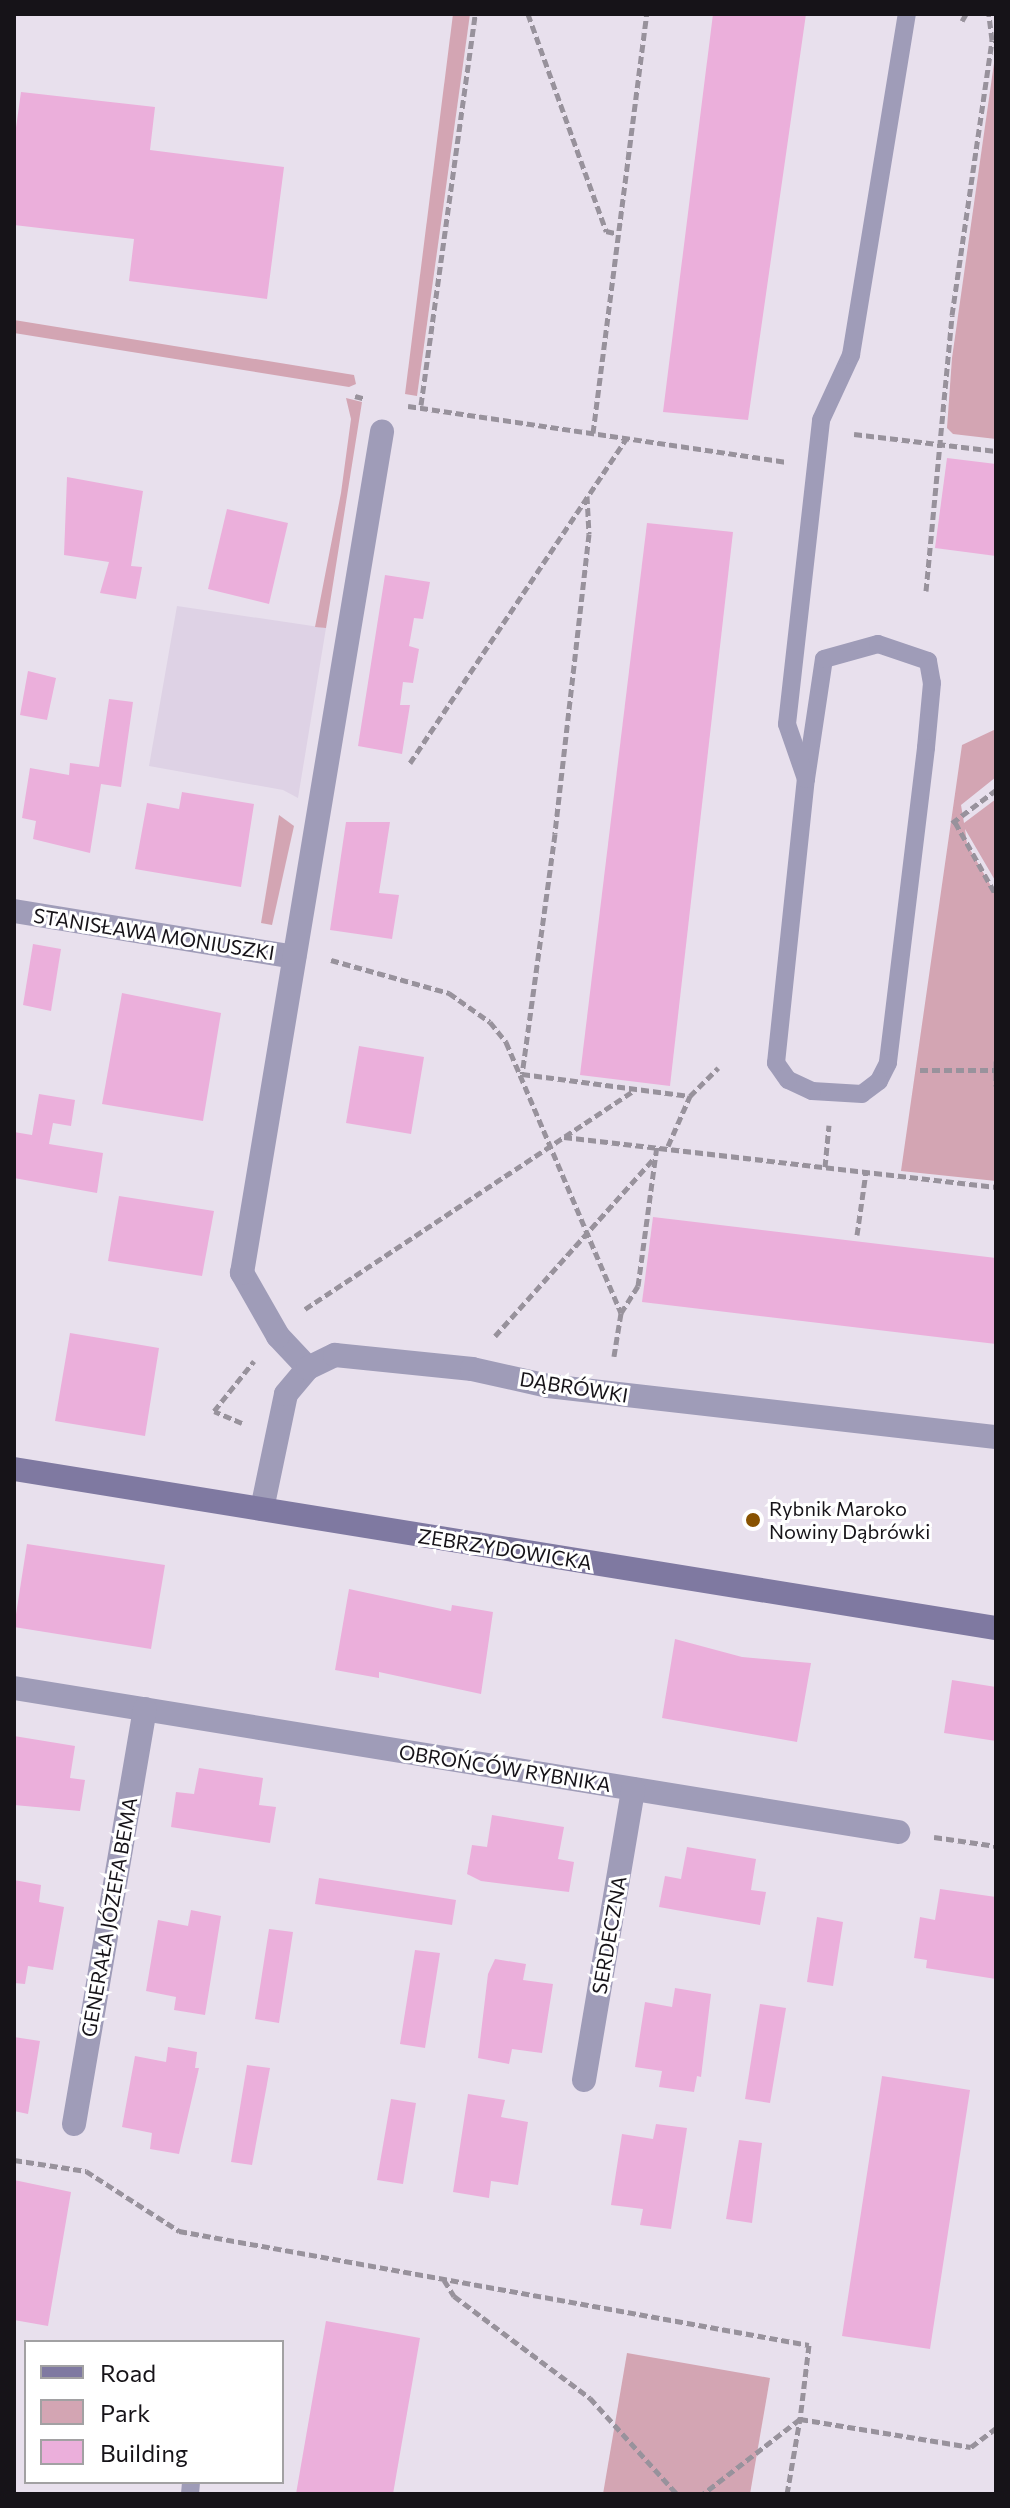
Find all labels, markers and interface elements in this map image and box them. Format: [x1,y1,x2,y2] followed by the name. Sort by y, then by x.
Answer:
[32,903,276,965] street label: STANISŁAWA MONIUSZKI
[518,1367,630,1407] street label: DĄBRÓWKI
[769,1496,930,1543] place label: Rybnik Maroko Nowiny Dąbrówki
[744,1511,762,1529] marker: Rybnik Maroko Nowiny Dąbrówki
[416,1523,594,1575] street label: ZEBRZYDOWICKA
[397,1739,613,1797] street label: OBROŃCÓW RYBNIKA
[76,1795,142,2039] street label: GENERAŁA JÓZEFA BEMA
[587,1874,631,1996] street label: SERDECZNA
[24,2340,284,2484] legend
[100,2358,156,2387] text: Road
[100,2398,150,2427] text: Park
[100,2438,188,2467] text: Building

